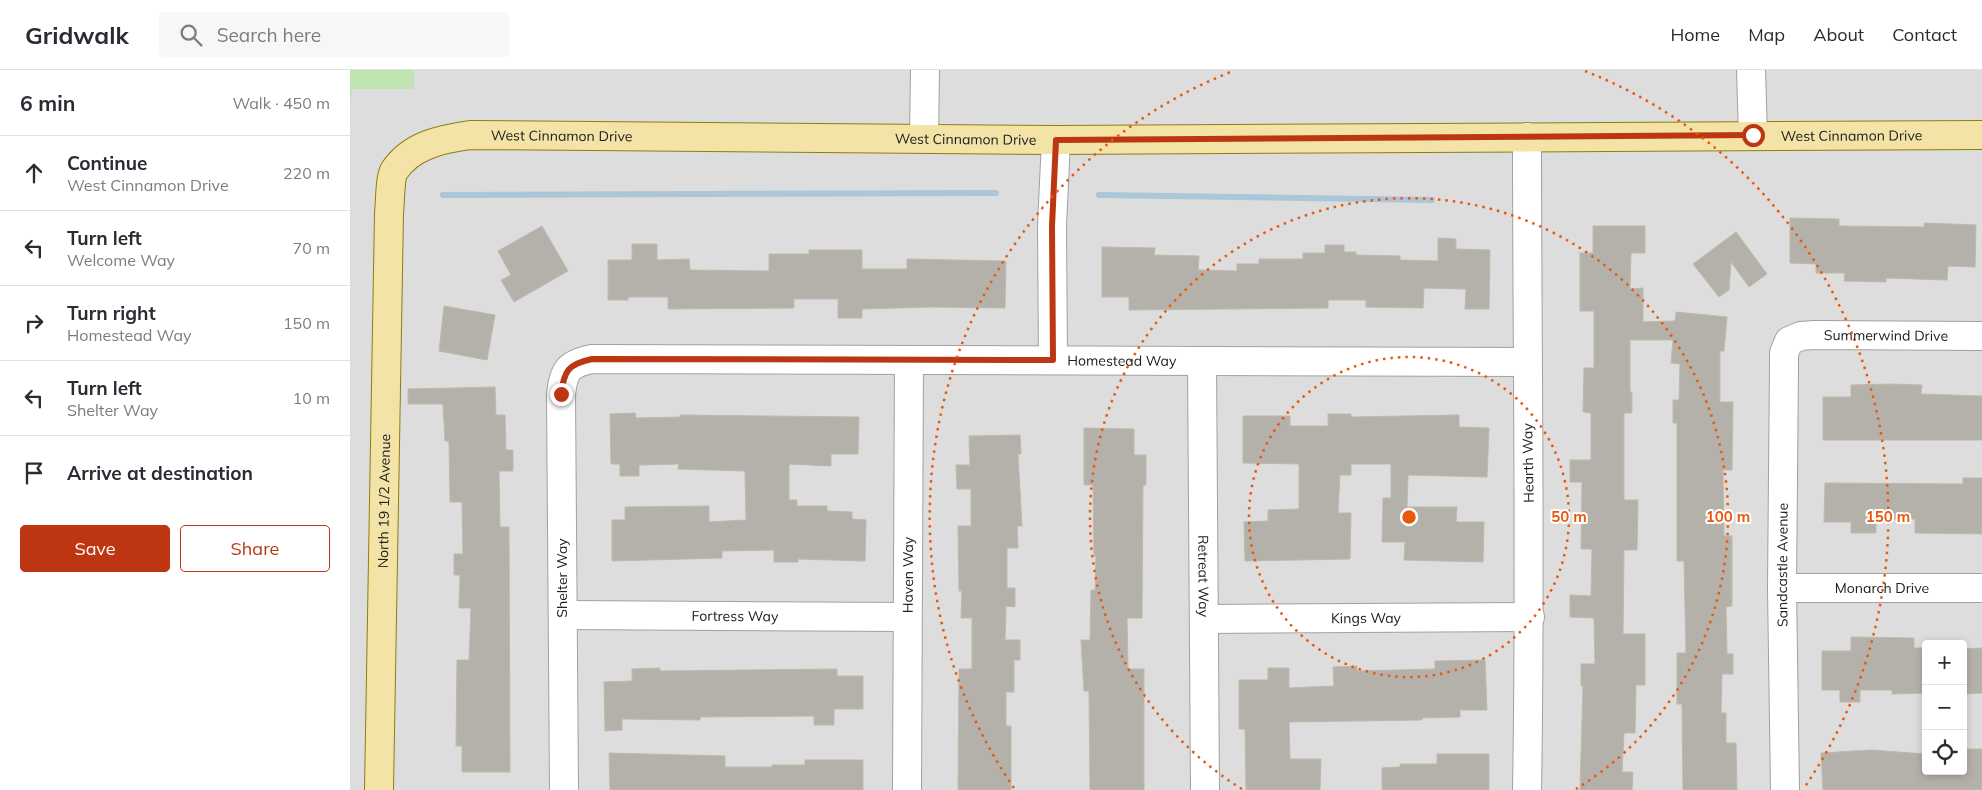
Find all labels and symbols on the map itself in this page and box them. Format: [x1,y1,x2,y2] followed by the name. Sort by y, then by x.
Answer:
[1742,124,1765,147] route start
[491,126,632,145] street label: West Cinnamon Drive
[1781,126,1922,145] street label: West Cinnamon Drive
[895,130,1036,149] street label: West Cinnamon Drive
[1824,326,1948,345] street label: Summerwind Drive
[1067,352,1177,370] street label: Homestead Way
[550,383,573,406] route end
[1518,423,1538,503] street label: Hearth Way
[374,434,394,568] street label: North 19 1/2 Avenue
[1773,503,1792,627] street label: Sandcastle Avenue
[1551,507,1587,526] text: 50 m
[1706,507,1750,526] text: 100 m
[1866,507,1910,526] text: 150 m
[1400,508,1418,526] centre of rings
[1194,535,1213,618] street label: Retreat Way
[899,536,917,613] street label: Haven Way
[553,538,571,618] street label: Shelter Way
[1835,579,1929,597] street label: Monarch Drive
[692,607,779,625] street label: Fortress Way
[1331,609,1402,627] street label: Kings Way

